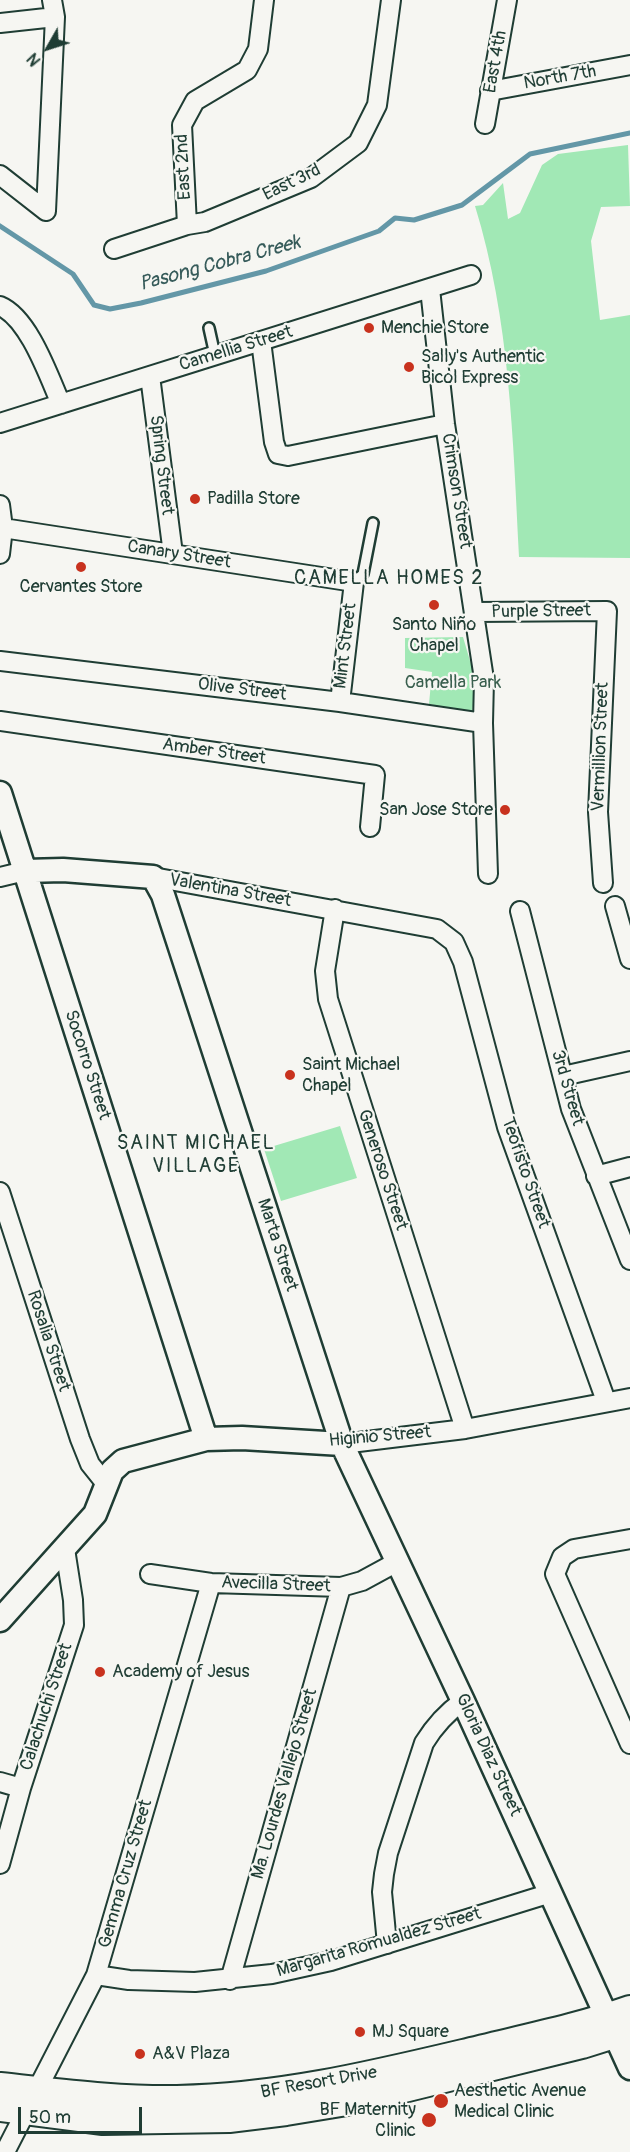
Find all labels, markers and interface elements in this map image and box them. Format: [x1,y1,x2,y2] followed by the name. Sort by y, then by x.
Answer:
[18,18,78,78] north arrow
[480,29,512,95] street label: East 4th
[23,49,45,70] text: N
[522,61,598,95] street label: North 7th
[171,133,197,201] street label: East 2nd
[259,160,325,206] street label: East 3rd
[137,231,303,297] water label: Pasong Cobra Creek
[381,317,489,339] place label: Menchie Store
[362,321,376,335] marker: Menchie Store
[177,322,295,376] street label: Camellia Street
[421,346,545,388] place label: Sally's Authentic Bicol Express
[402,360,416,374] marker: Sally's Authentic Bicol Express
[144,414,178,516] street label: Spring Street
[436,432,476,550] street label: Crimson Street
[207,488,300,510] place label: Padilla Store
[188,492,202,506] marker: Padilla Store
[126,536,232,574] street label: Canary Street
[74,560,88,574] marker: Cervantes Store
[294,567,484,591] district label: CAMELLA HOMES 2
[20,576,142,598] place label: Cervantes Store
[427,598,441,612] marker: Santo Niño Chapel
[491,600,591,624] street label: Purple Street
[330,602,362,690] street label: Mint Street
[392,614,476,656] place label: Santo Niño Chapel
[405,672,501,694] park label: Camella Park
[196,674,288,706] street label: Olive Street
[588,682,614,812] street label: Vermillion Street
[161,734,267,770] street label: Amber Street
[379,799,493,821] place label: San Jose Store
[498,803,512,817] marker: San Jose Store
[167,870,293,912] street label: Valentina Street
[59,1008,115,1122] street label: Socorro Street
[546,1048,588,1128] street label: 3rd Street
[302,1054,400,1096] place label: Saint Michael Chapel
[283,1068,297,1082] marker: Saint Michael Chapel
[352,1107,412,1233] street label: Generoso Street
[496,1115,554,1231] street label: Teofisto Street
[117,1132,275,1179] district label: SAINT MICHAEL VILLAGE
[252,1196,302,1294] street label: Marta Street
[21,1288,75,1394] street label: Rosalia Street
[328,1422,432,1452] street label: Higinio Street
[221,1572,331,1598] street label: Avecilla Street
[16,1641,78,1773] street label: Calachuchi Street
[112,1661,250,1683] place label: Academy of Jesus
[93,1665,107,1679] marker: Academy of Jesus
[247,1686,323,1882] street label: Ma. Lourdes Vallejo Street
[450,1690,526,1820] street label: Gloria Diaz Street
[94,1797,158,1951] street label: Gemma Cruz Street
[274,1903,484,1983] street label: Margarita Romualdez Street
[372,2021,449,2043] place label: MJ Square
[353,2025,367,2039] marker: MJ Square
[152,2043,230,2065] place label: A&V Plaza
[133,2047,147,2061] marker: A&V Plaza
[259,2062,379,2104] street label: BF Resort Drive
[454,2080,586,2122] place label: Aesthetic Avenue Medical Clinic
[432,2092,450,2110] marker: Aesthetic Avenue Medical Clinic
[21,2095,146,2133] scale bar
[319,2099,416,2142] place label: BF Maternity Clinic
[29,2106,71,2129] text: 50 m
[420,2111,438,2129] marker: BF Maternity Clinic

